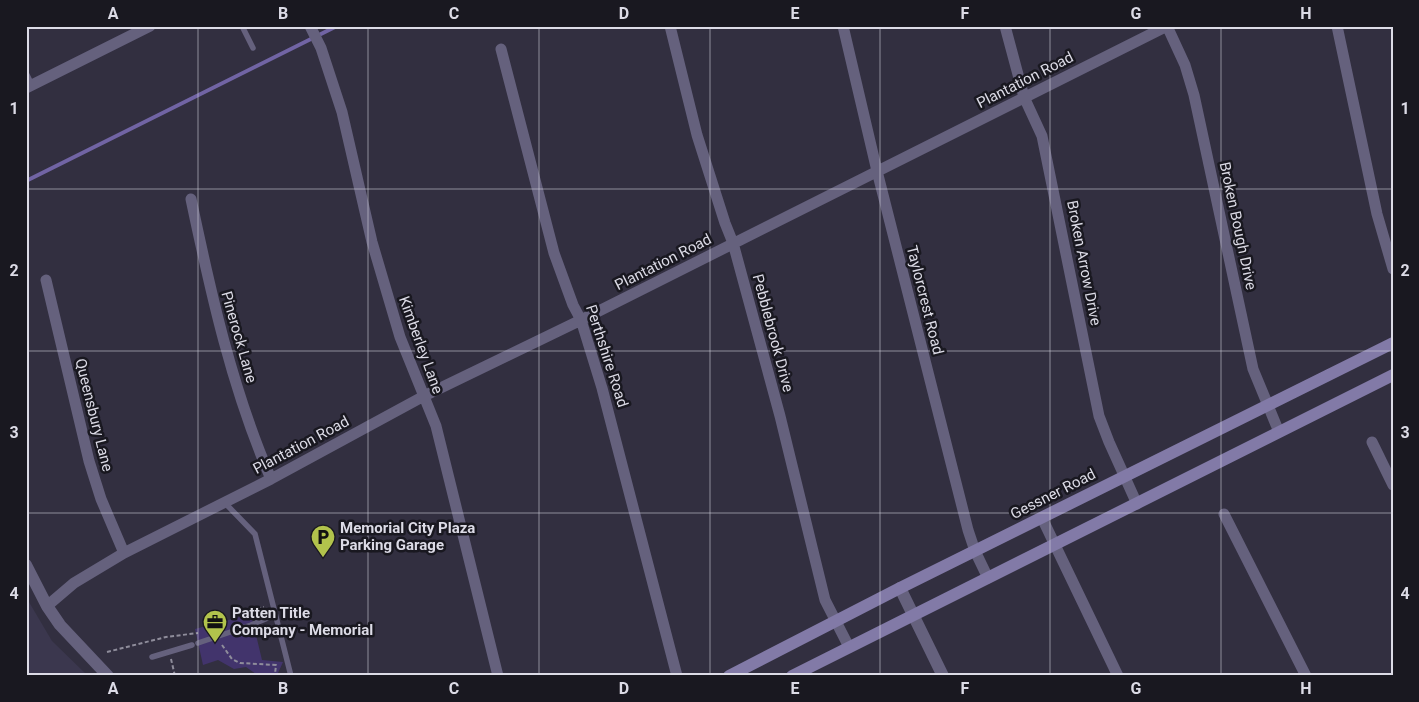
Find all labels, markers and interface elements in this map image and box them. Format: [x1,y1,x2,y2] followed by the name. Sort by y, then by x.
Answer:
[108,4,119,23] text: A
[278,4,288,23] text: B
[449,4,459,23] text: C
[619,4,629,23] text: D
[791,4,800,23] text: E
[961,4,970,23] text: F
[1131,4,1142,23] text: G
[1300,4,1312,23] text: H
[974,48,1076,112] street label: Plantation Road
[9,99,19,118] text: 1
[1400,99,1410,118] text: 1
[1216,160,1260,292] street label: Broken Bough Drive
[1063,199,1105,327] street label: Broken Arrow Drive
[612,230,714,294] street label: Plantation Road
[903,244,947,356] street label: Taylorcrest Road
[9,261,19,280] text: 2
[1400,261,1410,280] text: 2
[749,272,797,394] street label: Pebblebrook Drive
[217,289,261,385] street label: Pinerock Lane
[395,294,447,396] street label: Kimberley Lane
[582,303,632,409] street label: Perthshire Road
[71,357,117,473] street label: Queensbury Lane
[250,412,352,478] street label: Plantation Road
[9,423,19,442] text: 3
[1400,423,1410,442] text: 3
[1007,465,1099,523] street label: Gessner Road
[340,519,475,554] place label: Memorial City Plaza Parking Garage
[310,524,336,558] parking icon: Memorial City Plaza Parking Garage
[9,584,19,603] text: 4
[1400,584,1410,603] text: 4
[232,604,373,639] place label: Patten Title Company - Memorial
[202,609,228,643] office icon: Patten Title Company - Memorial
[108,679,119,698] text: A
[278,679,288,698] text: B
[449,679,459,698] text: C
[619,679,629,698] text: D
[791,679,800,698] text: E
[961,679,970,698] text: F
[1131,679,1142,698] text: G
[1300,679,1312,698] text: H

